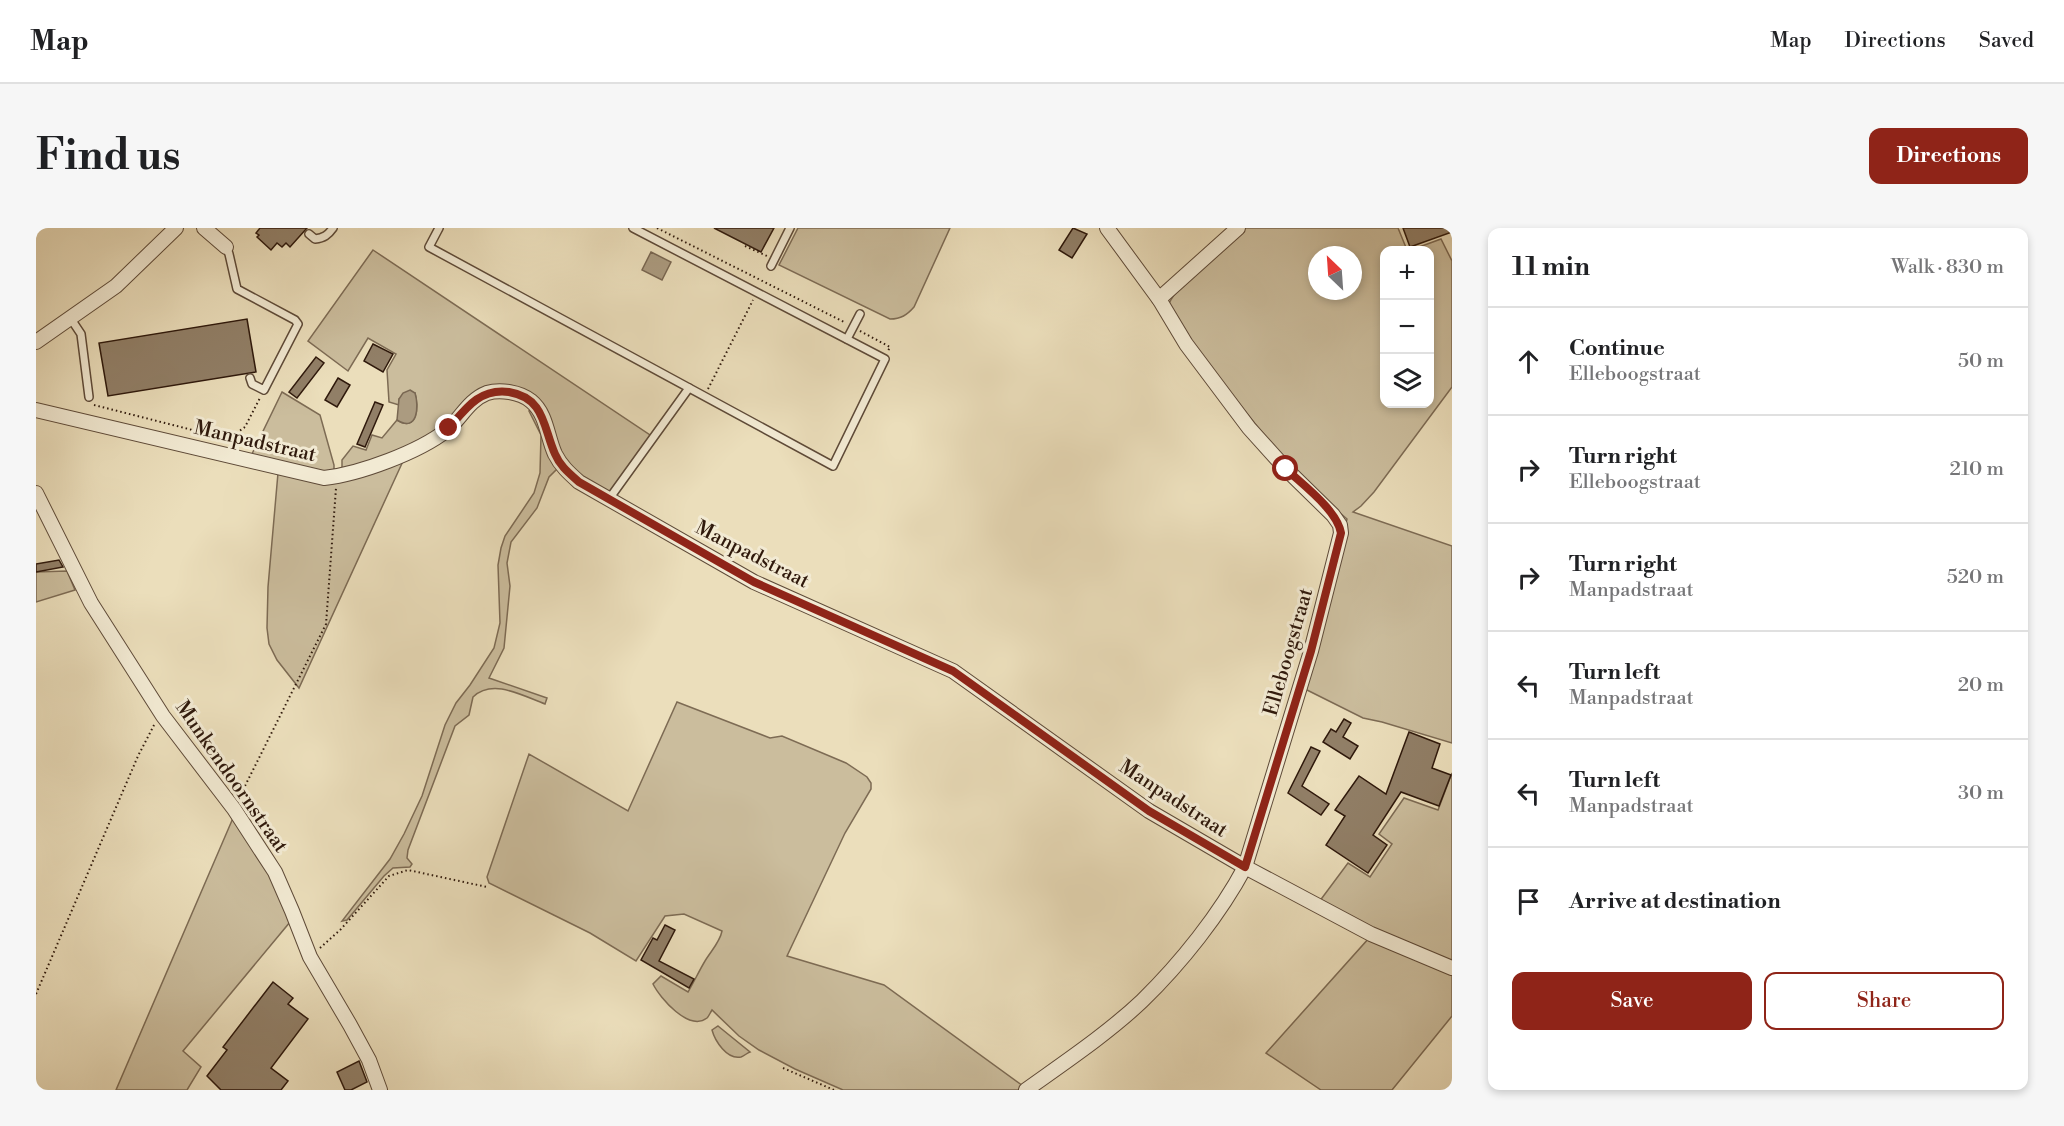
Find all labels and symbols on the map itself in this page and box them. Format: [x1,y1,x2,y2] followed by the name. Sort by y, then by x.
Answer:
[1308,246,1362,300] north arrow
[435,414,461,440] route end
[191,416,319,468] street label: Manpadstraat
[1272,455,1298,481] route start
[691,516,813,594] street label: Manpadstraat
[1259,585,1319,719] street label: Elleboogstraat
[169,696,293,858] street label: Munkendoornstraat
[1114,755,1232,843] street label: Manpadstraat

